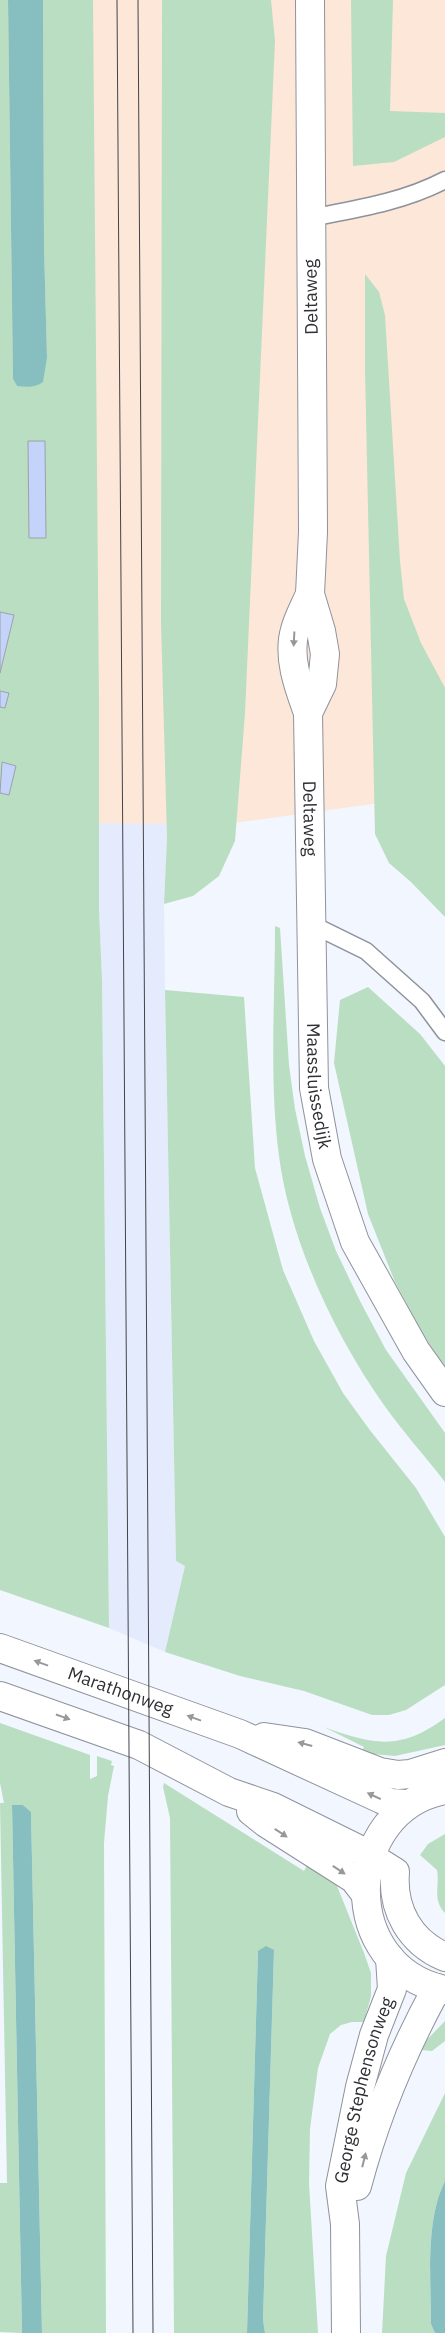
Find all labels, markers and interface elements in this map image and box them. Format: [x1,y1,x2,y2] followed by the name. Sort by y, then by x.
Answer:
[298,258,323,335] street label: Deltaweg
[290,632,298,648] one-way arrow
[298,780,322,857] street label: Deltaweg
[302,1023,337,1152] street label: Maassluissedijk
[34,1659,49,1666] one-way arrow
[65,1661,177,1720] street label: Marathonweg
[55,1714,70,1721] one-way arrow
[187,1714,202,1721] one-way arrow
[297,1740,312,1748] one-way arrow
[367,1792,381,1800] one-way arrow
[275,1828,288,1837] one-way arrow
[332,1865,345,1875] one-way arrow
[329,1993,399,2185] street label: George Stephensonweg
[360,2152,368,2167] one-way arrow

